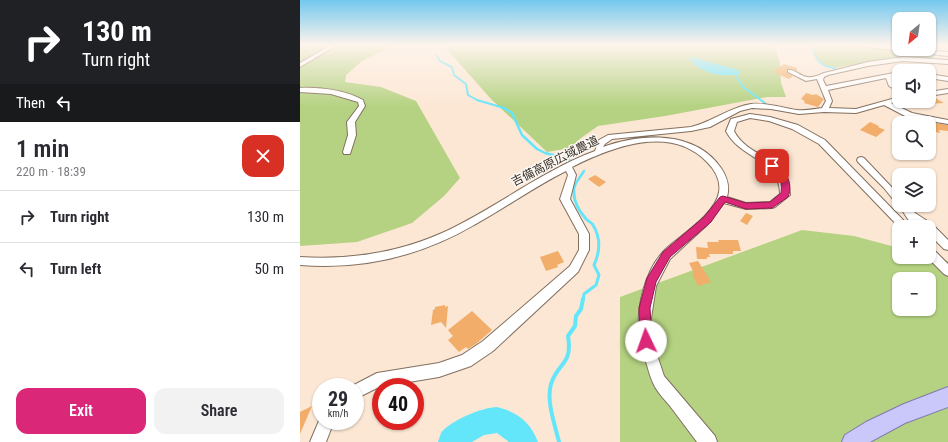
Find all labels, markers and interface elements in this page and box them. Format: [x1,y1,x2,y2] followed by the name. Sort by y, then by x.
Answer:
[892,12,936,56] north arrow
[892,12,936,316] map controls
[82,15,152,48] text: 130 m
[16,16,68,68] icon: right
[82,49,150,70] text: Turn right
[892,64,936,108] button: sound
[53,92,75,114] icon: left
[16,94,45,112] text: Then
[892,116,936,160] button: search
[509,133,601,189] street label: 吉備高原広域農道
[16,135,69,163] text: 1 min
[242,135,284,177] button: close
[755,149,789,183] pin
[761,155,783,177] icon: arrive
[16,164,86,179] text: 220 m · 18:39
[892,168,936,212] button: layers
[16,206,38,228] icon: right
[50,208,109,226] text: Turn right
[247,208,284,226] text: 130 m
[892,220,936,264] button: +
[16,258,38,280] icon: left
[50,260,101,278] text: Turn left
[254,260,284,278] text: 50 m
[892,272,936,316] button: −
[625,320,667,362] position arrow
[372,378,424,430] speed limit sign: 40
[328,387,348,411] text: 29
[16,388,146,434] button: Exit
[154,388,284,434] button: Share
[328,408,348,419] text: km/h

